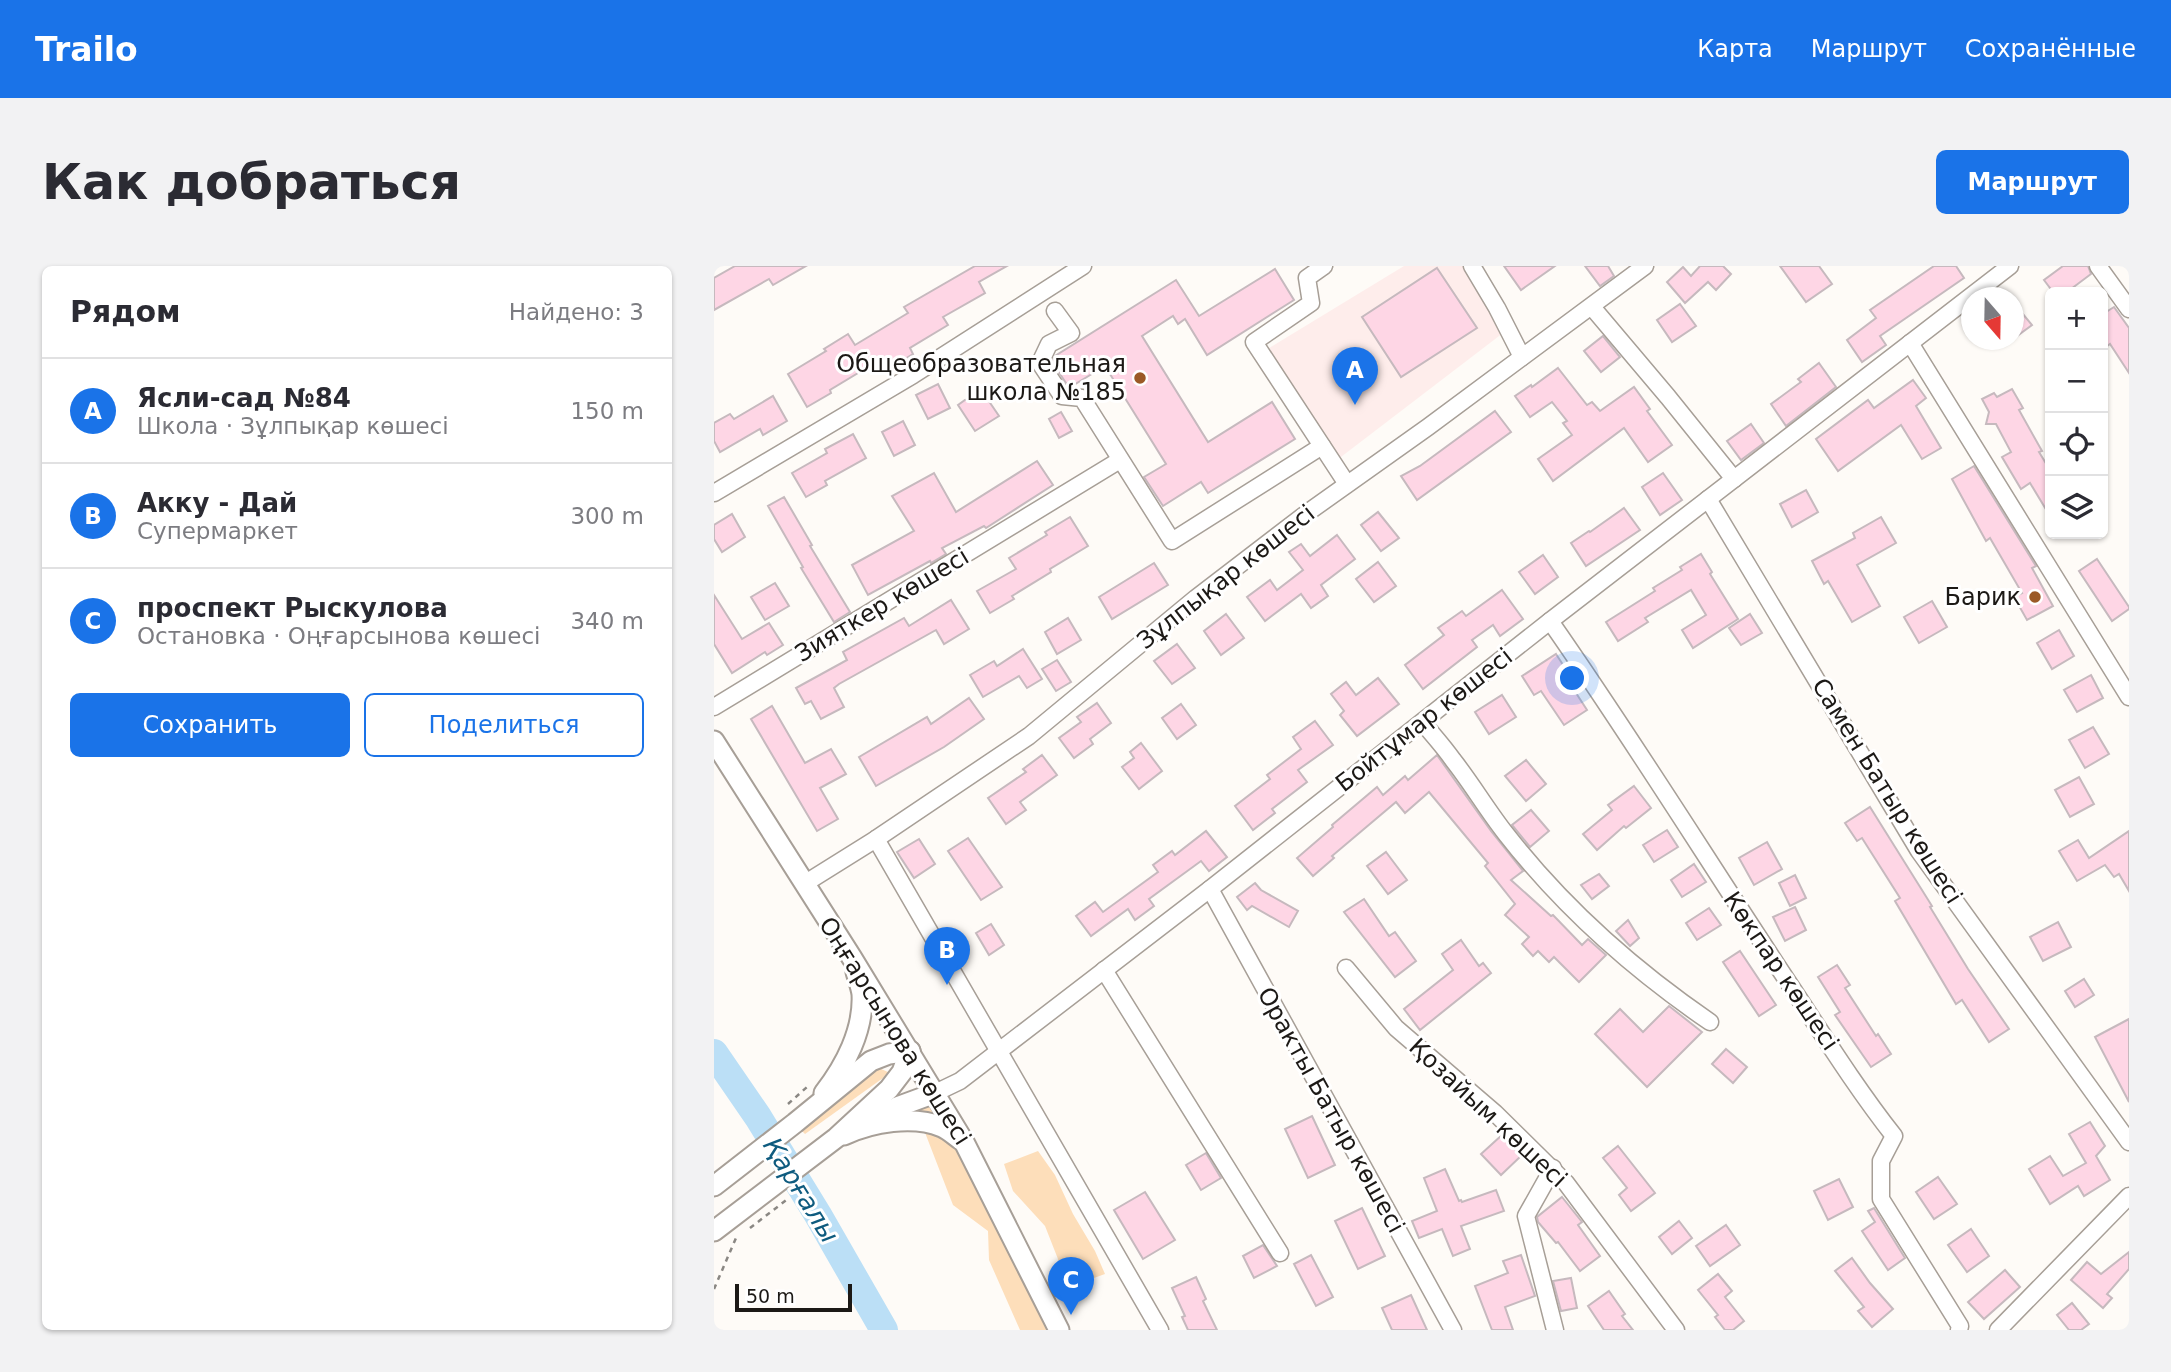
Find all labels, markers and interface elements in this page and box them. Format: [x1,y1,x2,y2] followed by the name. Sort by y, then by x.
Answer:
[35,30,138,69] text: Trailo
[1697,35,1773,63] text: Карта
[1811,35,1927,63] text: Маршрут
[1965,35,2136,63] text: Сохранённые
[1936,150,2129,214] button: Маршрут
[42,154,461,211] text: Как добраться
[1961,287,2024,350] north arrow
[2045,287,2108,539] map controls
[2045,287,2108,350] button: +
[70,294,181,329] text: Рядом
[509,299,644,325] text: Найдено: 3
[1332,347,1378,405] pin: A
[836,350,1126,406] place label: Общеобразовательная школа №185
[2045,350,2108,413] button: −
[1132,370,1148,386] marker: Общеобразовательная школа №185
[137,383,351,413] text: Ясли-сад №84
[84,398,102,424] text: A
[570,398,644,424] text: 150 m
[137,413,449,439] text: Школа · Зұлпықар көшесі
[2045,413,2108,476] button: locate
[2045,476,2108,539] button: layers
[137,488,297,518] text: Акку - Дай
[1132,499,1320,655] street label: Зұлпықар көшесі
[84,503,102,529] text: B
[570,503,644,529] text: 300 m
[137,518,298,544] text: Супермаркет
[790,542,974,668] street label: Зияткер көшесі
[1945,583,2021,611] place label: Барик
[2027,589,2043,605] marker: Барик
[137,593,448,623] text: проспект Рыскулова
[85,608,101,634] text: C
[570,608,644,634] text: 340 m
[137,623,540,649] text: Остановка · Оңғарсынова көшесі
[1330,642,1518,798] street label: Бойтұмар көшесі
[1555,661,1589,695] your location
[1806,673,1968,909] street label: Самен Батыр көшесі
[70,693,350,757] button: Сохранить
[364,693,644,757] button: Поделиться
[1718,886,1844,1056] street label: Көкпар көшесі
[813,912,977,1150] street label: Оңғарсынова көшесі
[924,927,970,985] pin: B
[1252,982,1410,1238] street label: Оракты Батыр көшесі
[1403,1033,1573,1193] street label: Қозайым көшесі
[757,1132,845,1248] water label: Қарғалы
[1048,1257,1094,1315] pin: C
[735,1281,852,1313] scale bar
[746,1285,795,1307] text: 50 m

